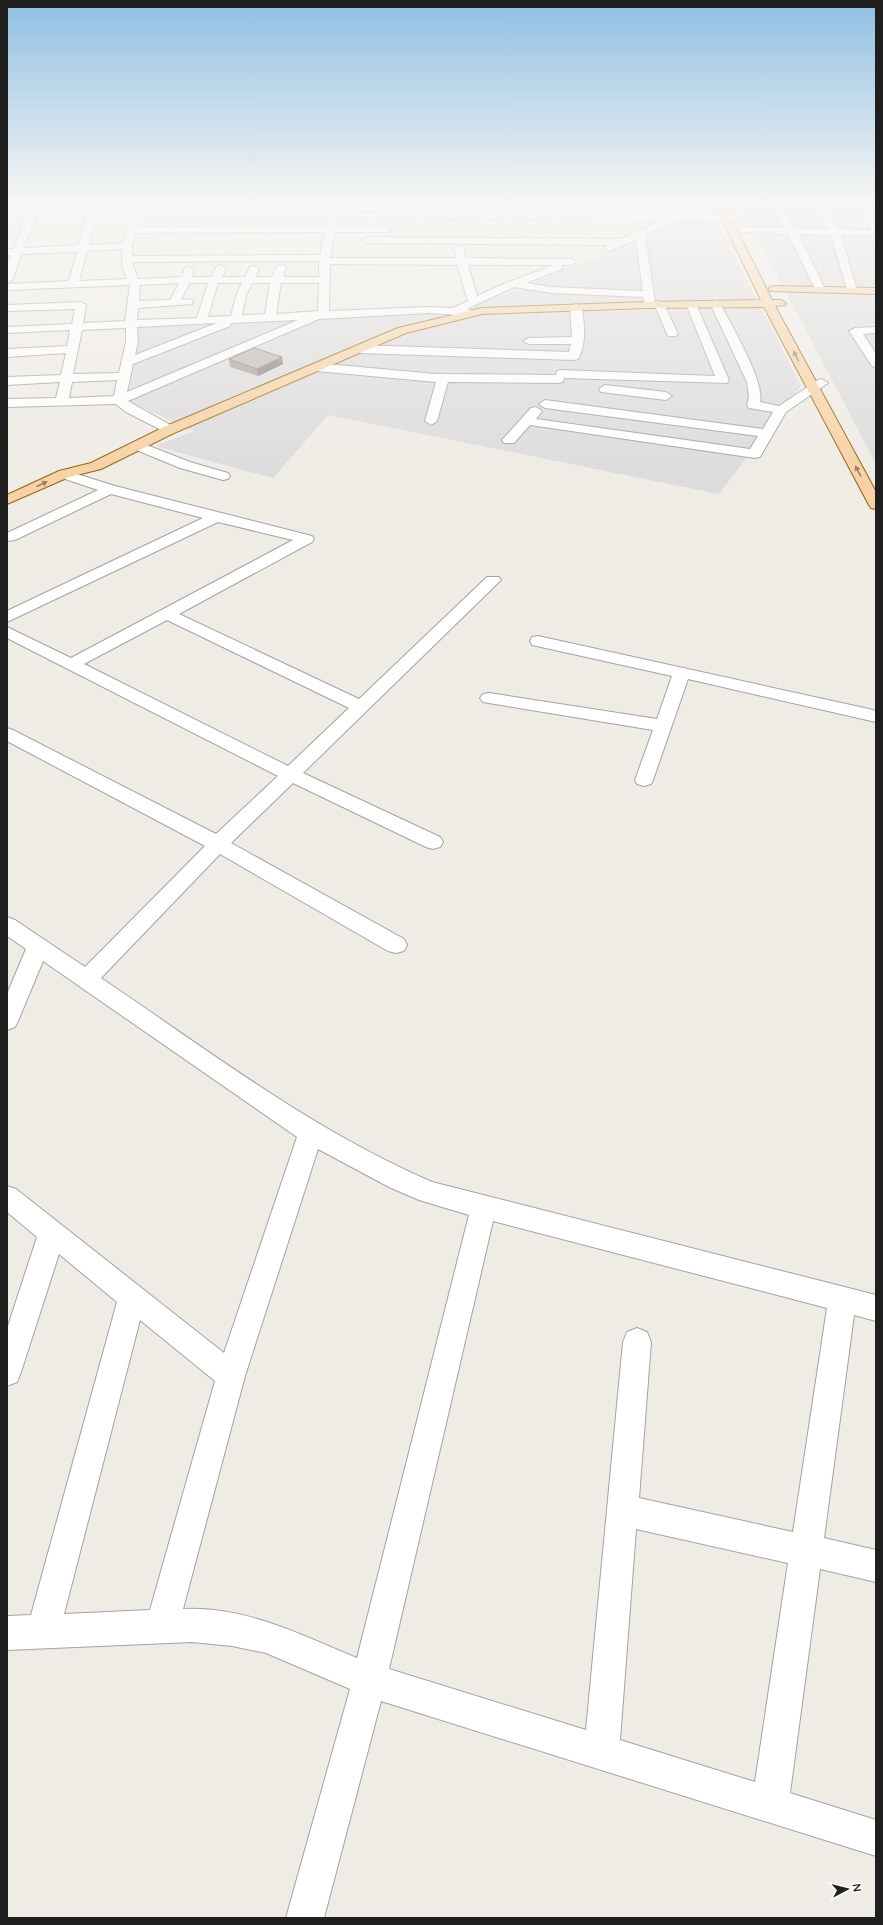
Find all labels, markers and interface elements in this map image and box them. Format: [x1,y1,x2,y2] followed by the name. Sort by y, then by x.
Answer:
[793,350,800,362] one-way arrow
[854,465,861,477] one-way arrow
[37,481,48,487] one-way arrow
[827,1869,867,1909] north arrow
[850,1883,864,1893] text: N

